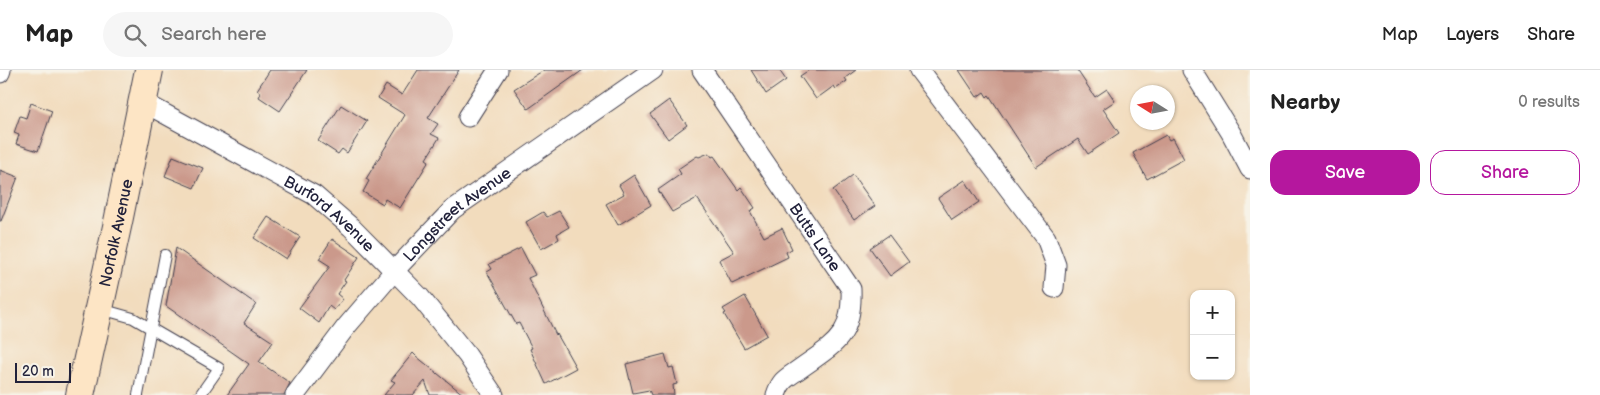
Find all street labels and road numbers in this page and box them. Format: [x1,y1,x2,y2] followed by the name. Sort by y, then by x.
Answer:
[400,164,516,266] street label: Longstreet Avenue
[280,172,378,257] street label: Burford Avenue
[96,177,138,289] street label: Norfolk Avenue
[785,200,845,276] street label: Butts Lane

